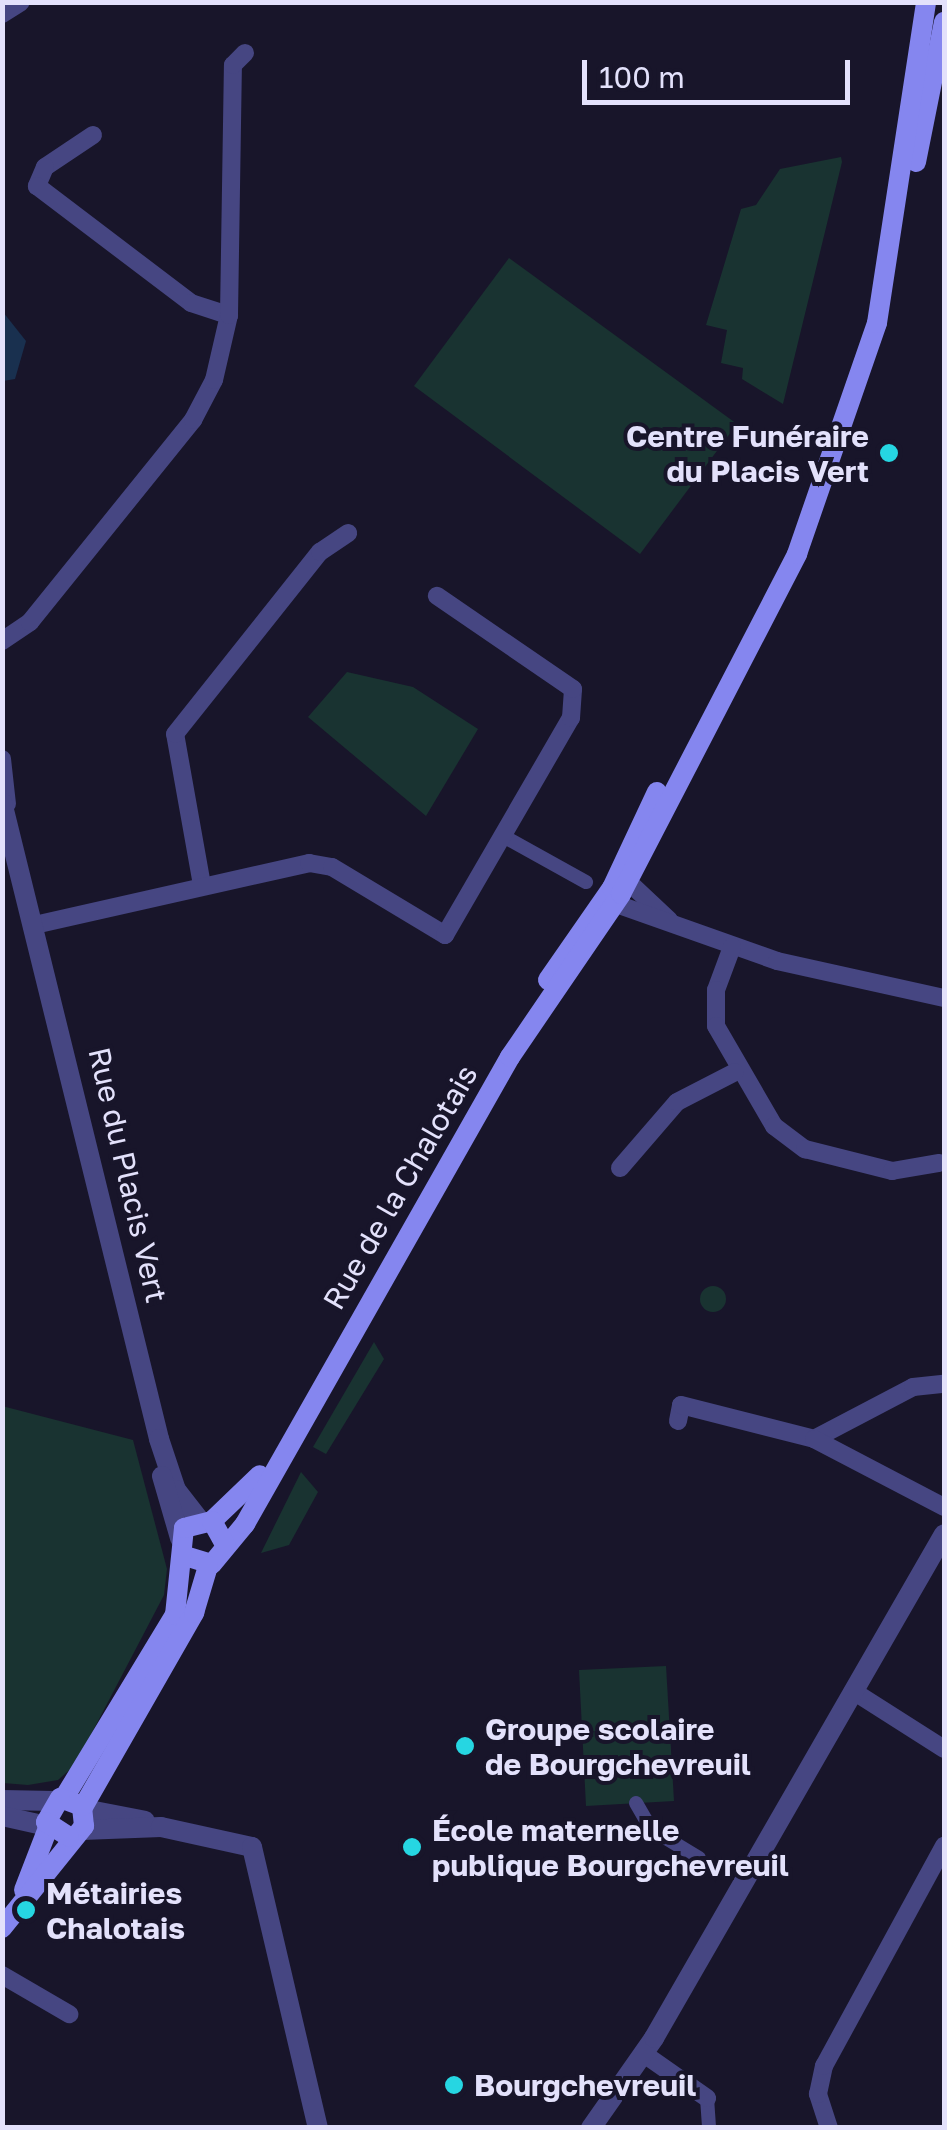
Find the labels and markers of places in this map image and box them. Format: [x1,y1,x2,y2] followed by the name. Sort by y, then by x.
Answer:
[626,418,869,488] place label: Centre Funéraire du Placis Vert
[878,442,900,464] marker: Centre Funéraire du Placis Vert
[485,1711,751,1782] place label: Groupe scolaire de Bourgchevreuil
[454,1735,476,1757] marker: Groupe scolaire de Bourgchevreuil
[432,1812,789,1882] place label: École maternelle publique Bourgchevreuil
[401,1836,423,1858] marker: École maternelle publique Bourgchevreuil
[46,1875,185,1946] place label: Métairies Chalotais
[15,1899,37,1921] marker: Métairies Chalotais
[474,2067,696,2103] place label: Bourgchevreuil
[443,2074,465,2096] marker: Bourgchevreuil

